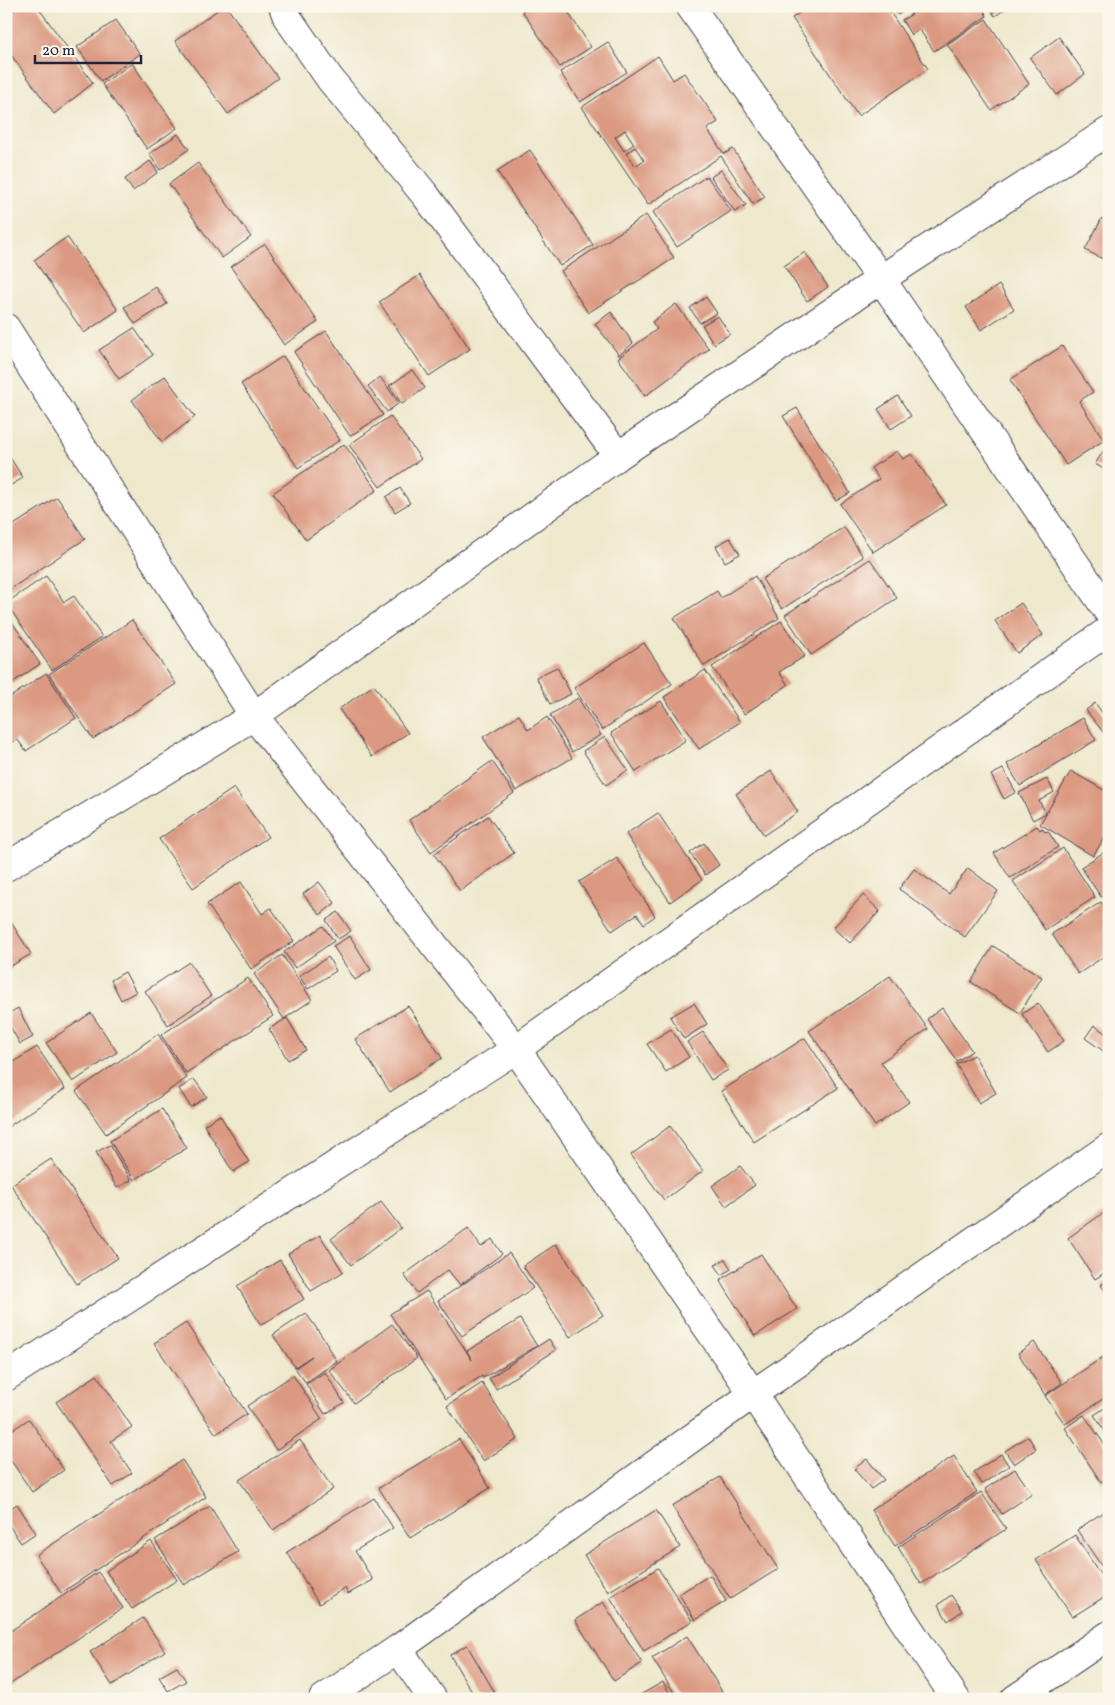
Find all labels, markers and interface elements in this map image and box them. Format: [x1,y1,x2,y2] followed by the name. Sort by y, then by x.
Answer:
[35,32,141,64] scale bar
[42,41,75,62] text: 20 m

